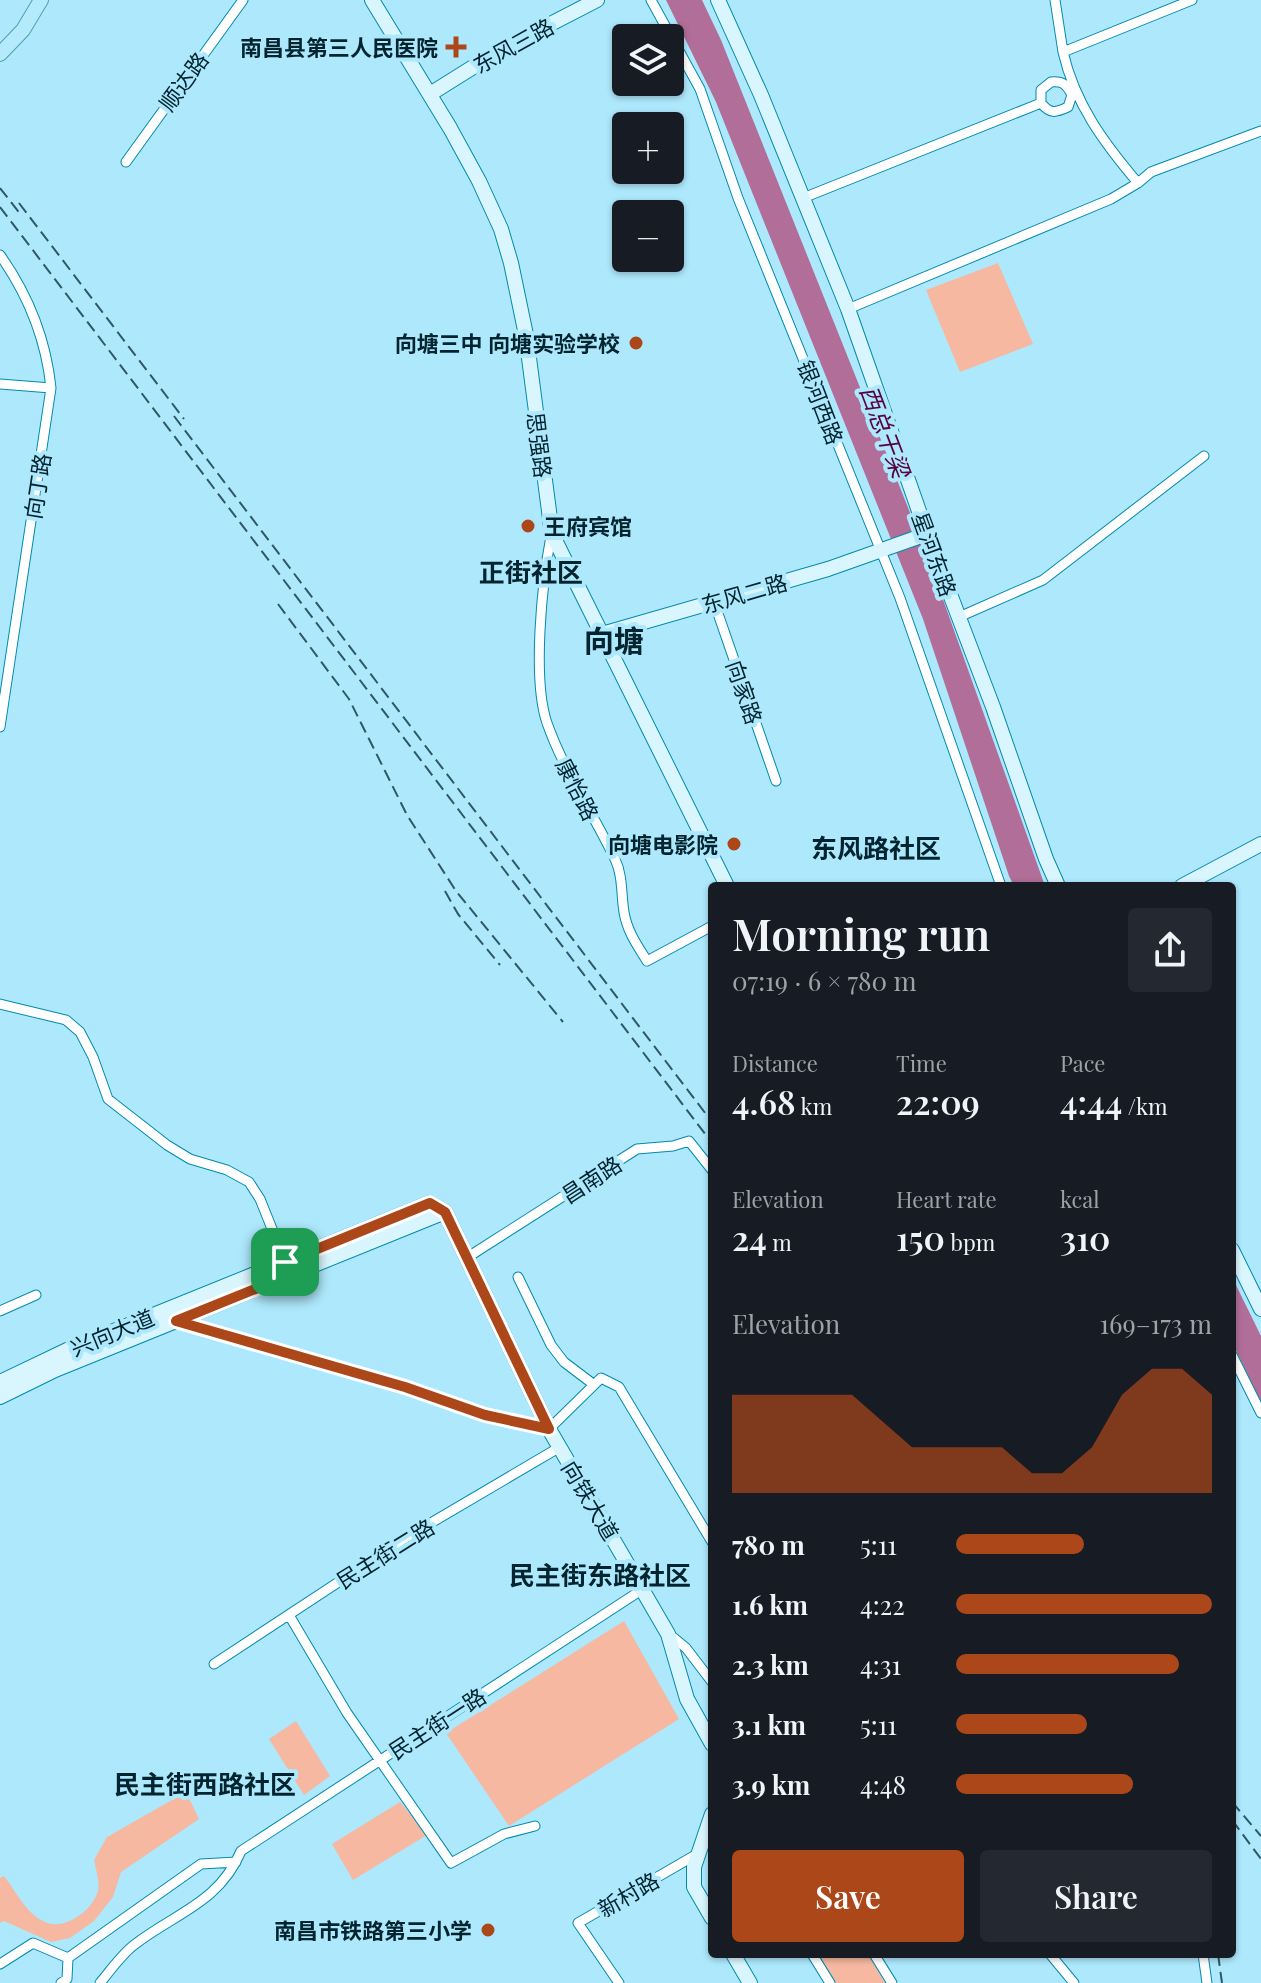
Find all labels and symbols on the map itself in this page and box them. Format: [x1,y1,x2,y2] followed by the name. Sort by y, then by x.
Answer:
[467,11,559,79] street label: 东风三路
[240,32,438,62] place label: 南昌县第三人民医院
[445,36,467,58] marker: 南昌县第三人民医院
[151,45,215,117] street label: 顺达路
[395,328,620,358] place label: 向塘三中 向塘实验学校
[627,334,645,352] marker: 向塘三中 向塘实验学校
[791,356,851,448] street label: 银河西路
[854,380,919,483] water label: 西总干梁
[521,410,559,480] street label: 思强路
[17,451,57,521] street label: 向丁路
[906,508,964,600] street label: 星河东路
[544,511,632,541] place label: 王府宾馆
[519,517,537,535] marker: 王府宾馆
[479,554,583,589] district label: 正街社区
[698,566,790,620] street label: 东风二路
[584,620,644,660] district label: 向塘
[720,656,770,728] street label: 向家路
[550,753,606,825] street label: 康怡路
[608,829,718,859] place label: 向塘电影院
[811,830,941,865] district label: 东风路社区
[725,835,743,853] marker: 向塘电影院
[555,1148,627,1210] street label: 昌南路
[251,1228,319,1296] pin
[66,1302,158,1362] street label: 兴向大道
[555,1455,627,1545] street label: 向铁大道
[330,1511,440,1595] street label: 民主街二路
[509,1557,691,1592] district label: 民主街东路社区
[383,1680,491,1766] street label: 民主街一路
[114,1766,296,1801] district label: 民主街西路社区
[592,1865,664,1923] street label: 新村路
[274,1915,472,1945] place label: 南昌市铁路第三小学
[479,1921,497,1939] marker: 南昌市铁路第三小学

